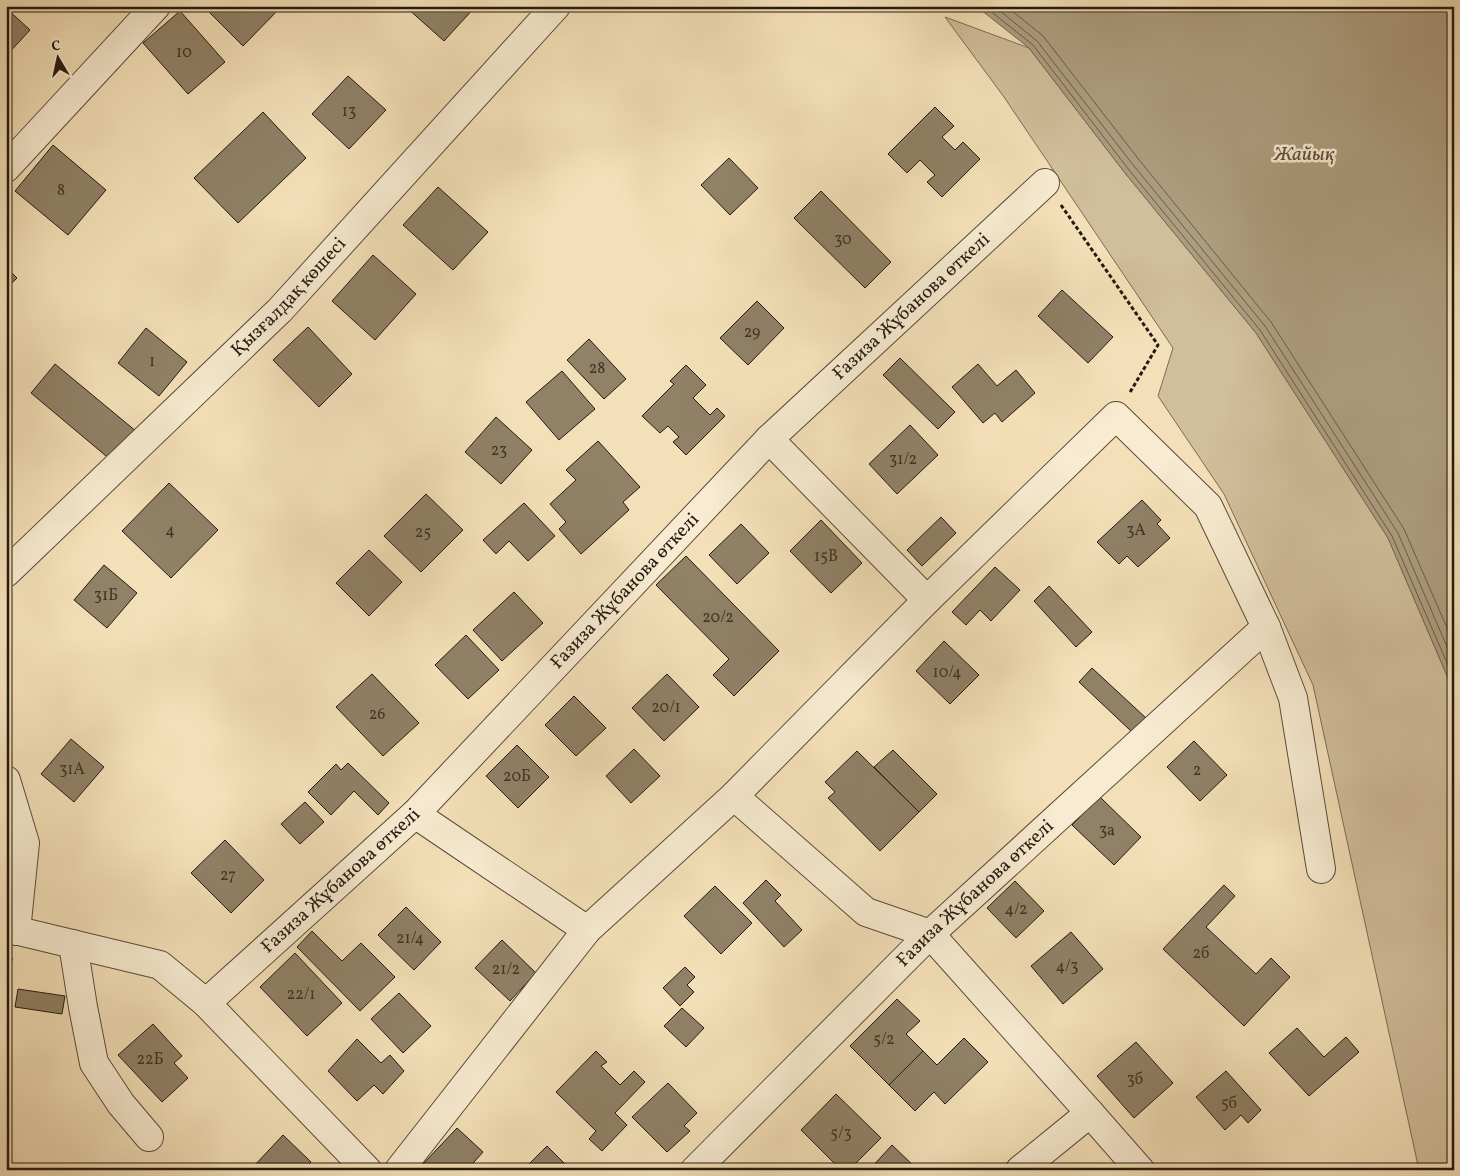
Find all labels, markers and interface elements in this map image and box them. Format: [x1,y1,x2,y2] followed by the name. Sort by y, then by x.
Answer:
[32,32,82,82] north arrow
[50,37,62,57] text: С
[176,42,192,64] house number: 10
[342,101,356,123] house number: 13
[1273,141,1335,169] water label: Жайық
[57,180,65,202] house number: 8
[827,227,996,386] street label: Ғазиза Жұбанова өткелі
[834,229,852,251] house number: 30
[225,232,353,363] street label: Қызғалдақ көшесі
[744,322,760,344] house number: 29
[149,351,155,373] house number: 1
[589,358,605,380] house number: 28
[491,440,507,462] house number: 23
[889,449,917,471] house number: 31/2
[545,507,706,675] street label: Ғазиза Жұбанова өткелі
[165,520,175,542] house number: 4
[1126,520,1146,542] house number: 3А
[415,522,431,544] house number: 25
[814,546,838,568] house number: 15В
[94,585,118,607] house number: 31Б
[702,607,734,629] house number: 20/2
[932,662,962,684] house number: 10/4
[651,697,681,719] house number: 20/1
[369,704,385,726] house number: 26
[59,759,85,781] house number: 31А
[1193,760,1201,782] house number: 2
[503,766,531,788] house number: 20Б
[256,802,427,960] street label: Ғазиза Жұбанова өткелі
[891,814,1060,973] street label: Ғазиза Жұбанова өткелі
[1099,820,1115,842] house number: 3а
[220,865,236,887] house number: 27
[1004,899,1028,921] house number: 4/2
[396,928,424,950] house number: 21/4
[1192,943,1210,965] house number: 2б
[1055,956,1079,978] house number: 4/3
[492,959,520,981] house number: 21/2
[287,984,315,1006] house number: 22/1
[873,1029,895,1051] house number: 5/2
[136,1049,164,1071] house number: 22Б
[1127,1069,1143,1091] house number: 3б
[1221,1093,1237,1115] house number: 5б
[830,1123,852,1145] house number: 5/3

